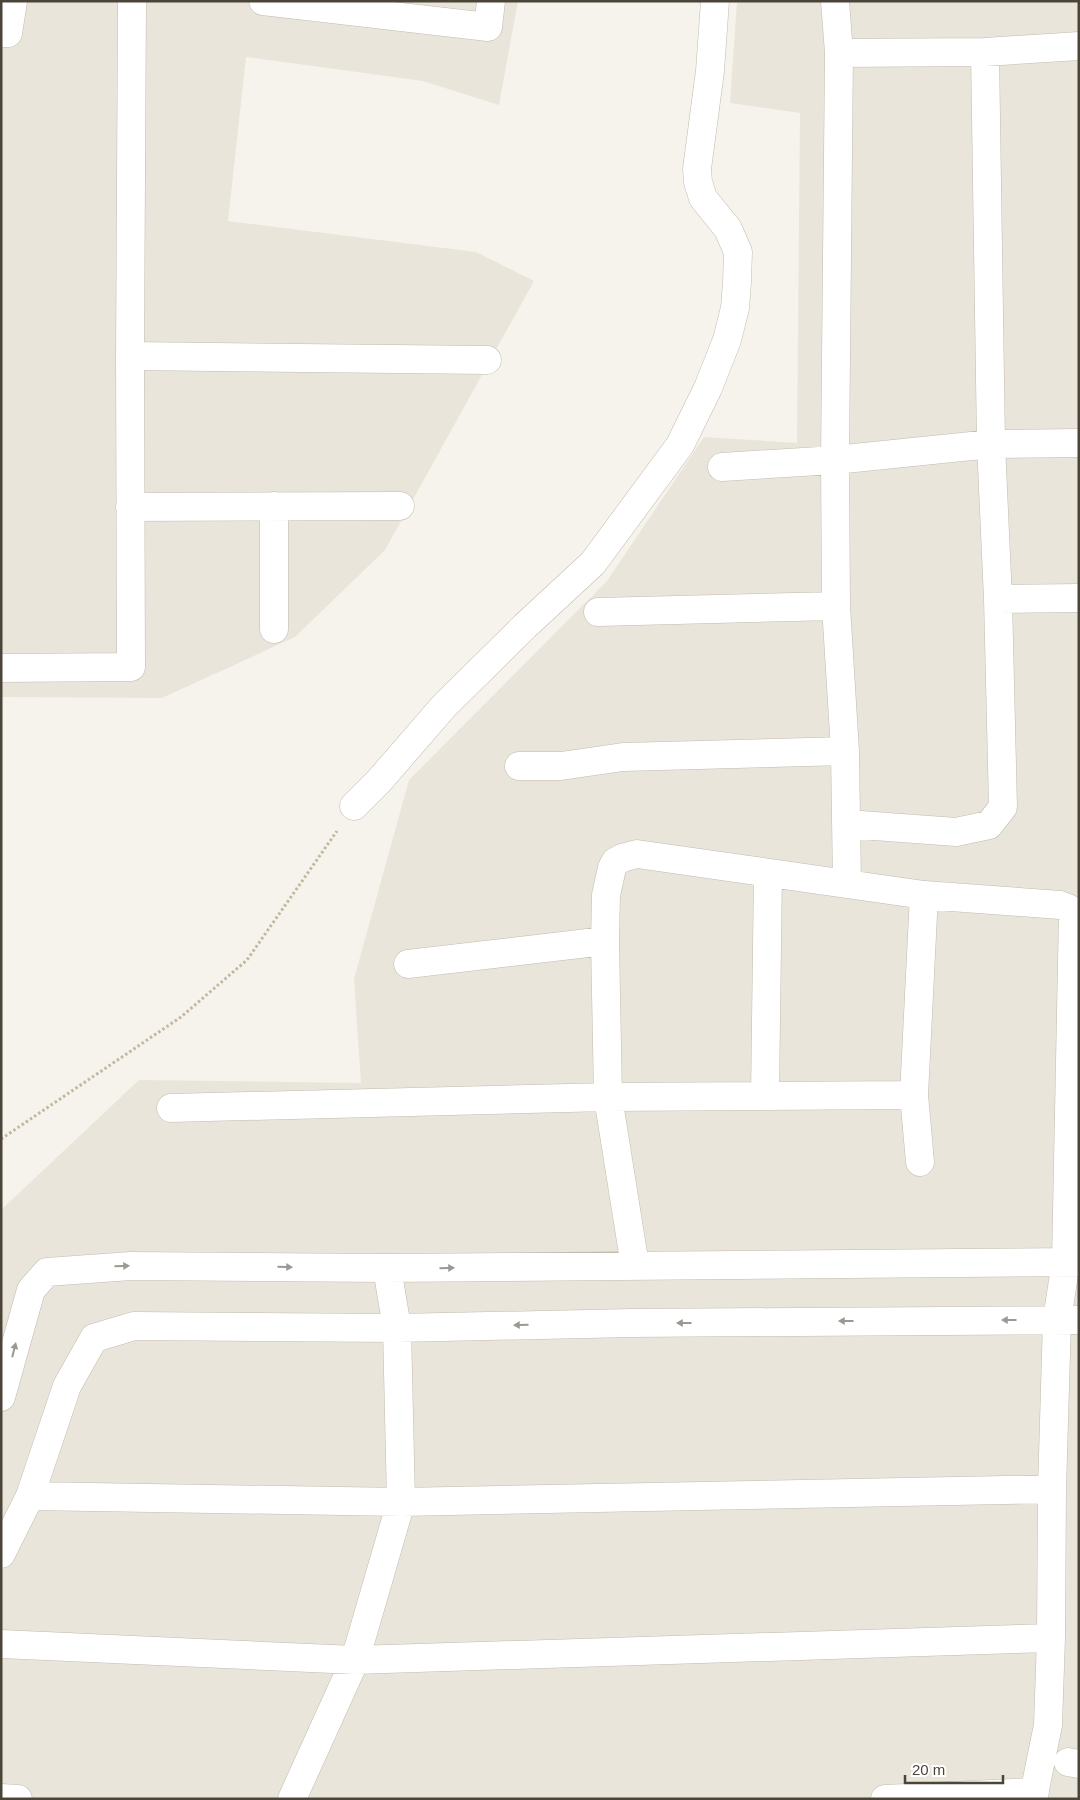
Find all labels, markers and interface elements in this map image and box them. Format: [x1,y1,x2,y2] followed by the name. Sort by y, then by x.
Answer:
[114,1262,130,1270] one-way arrow
[277,1263,293,1271] one-way arrow
[439,1264,455,1272] one-way arrow
[1000,1316,1016,1324] one-way arrow
[838,1318,854,1326] one-way arrow
[675,1319,691,1327] one-way arrow
[513,1321,529,1329] one-way arrow
[10,1343,18,1358] one-way arrow
[905,1752,1002,1784] scale bar
[912,1761,945,1778] text: 20 m

